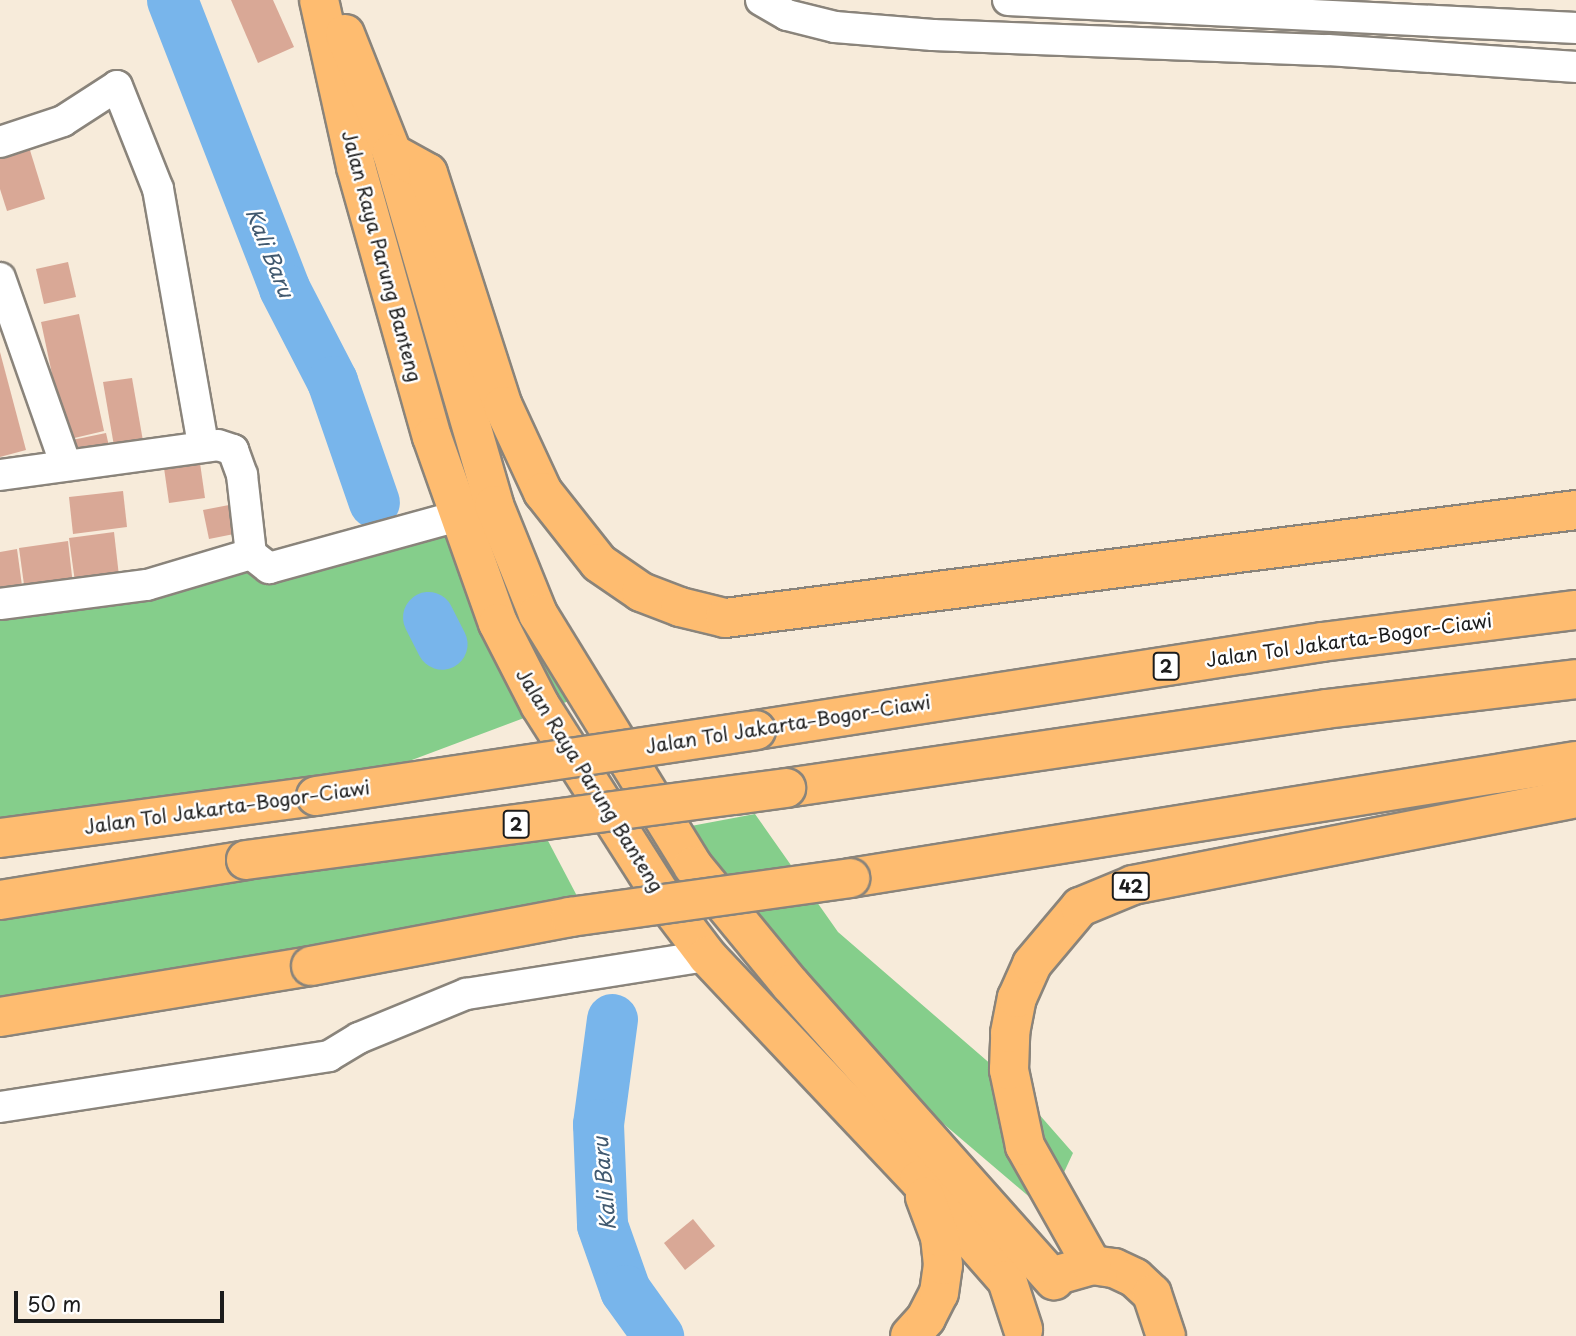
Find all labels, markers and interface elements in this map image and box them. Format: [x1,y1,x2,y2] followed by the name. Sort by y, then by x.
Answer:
[338,128,426,384] street label: Jalan Raya Parung Banteng
[241,203,301,301] water label: Kali Baru
[1204,609,1494,671] street label: Jalan Tol Jakarta–Bogor–Ciawi
[1152,652,1180,680] road number: 2
[512,665,668,895] street label: Jalan Raya Parung Banteng
[643,690,933,758] street label: Jalan Tol Jakarta–Bogor–Ciawi
[82,776,372,838] street label: Jalan Tol Jakarta–Bogor–Ciawi
[502,810,530,838] road number: 2
[1112,872,1150,900] road number: 42
[586,1135,620,1233] water label: Kali Baru
[18,1276,228,1320] scale bar
[27,1287,81,1319] text: 50 m

